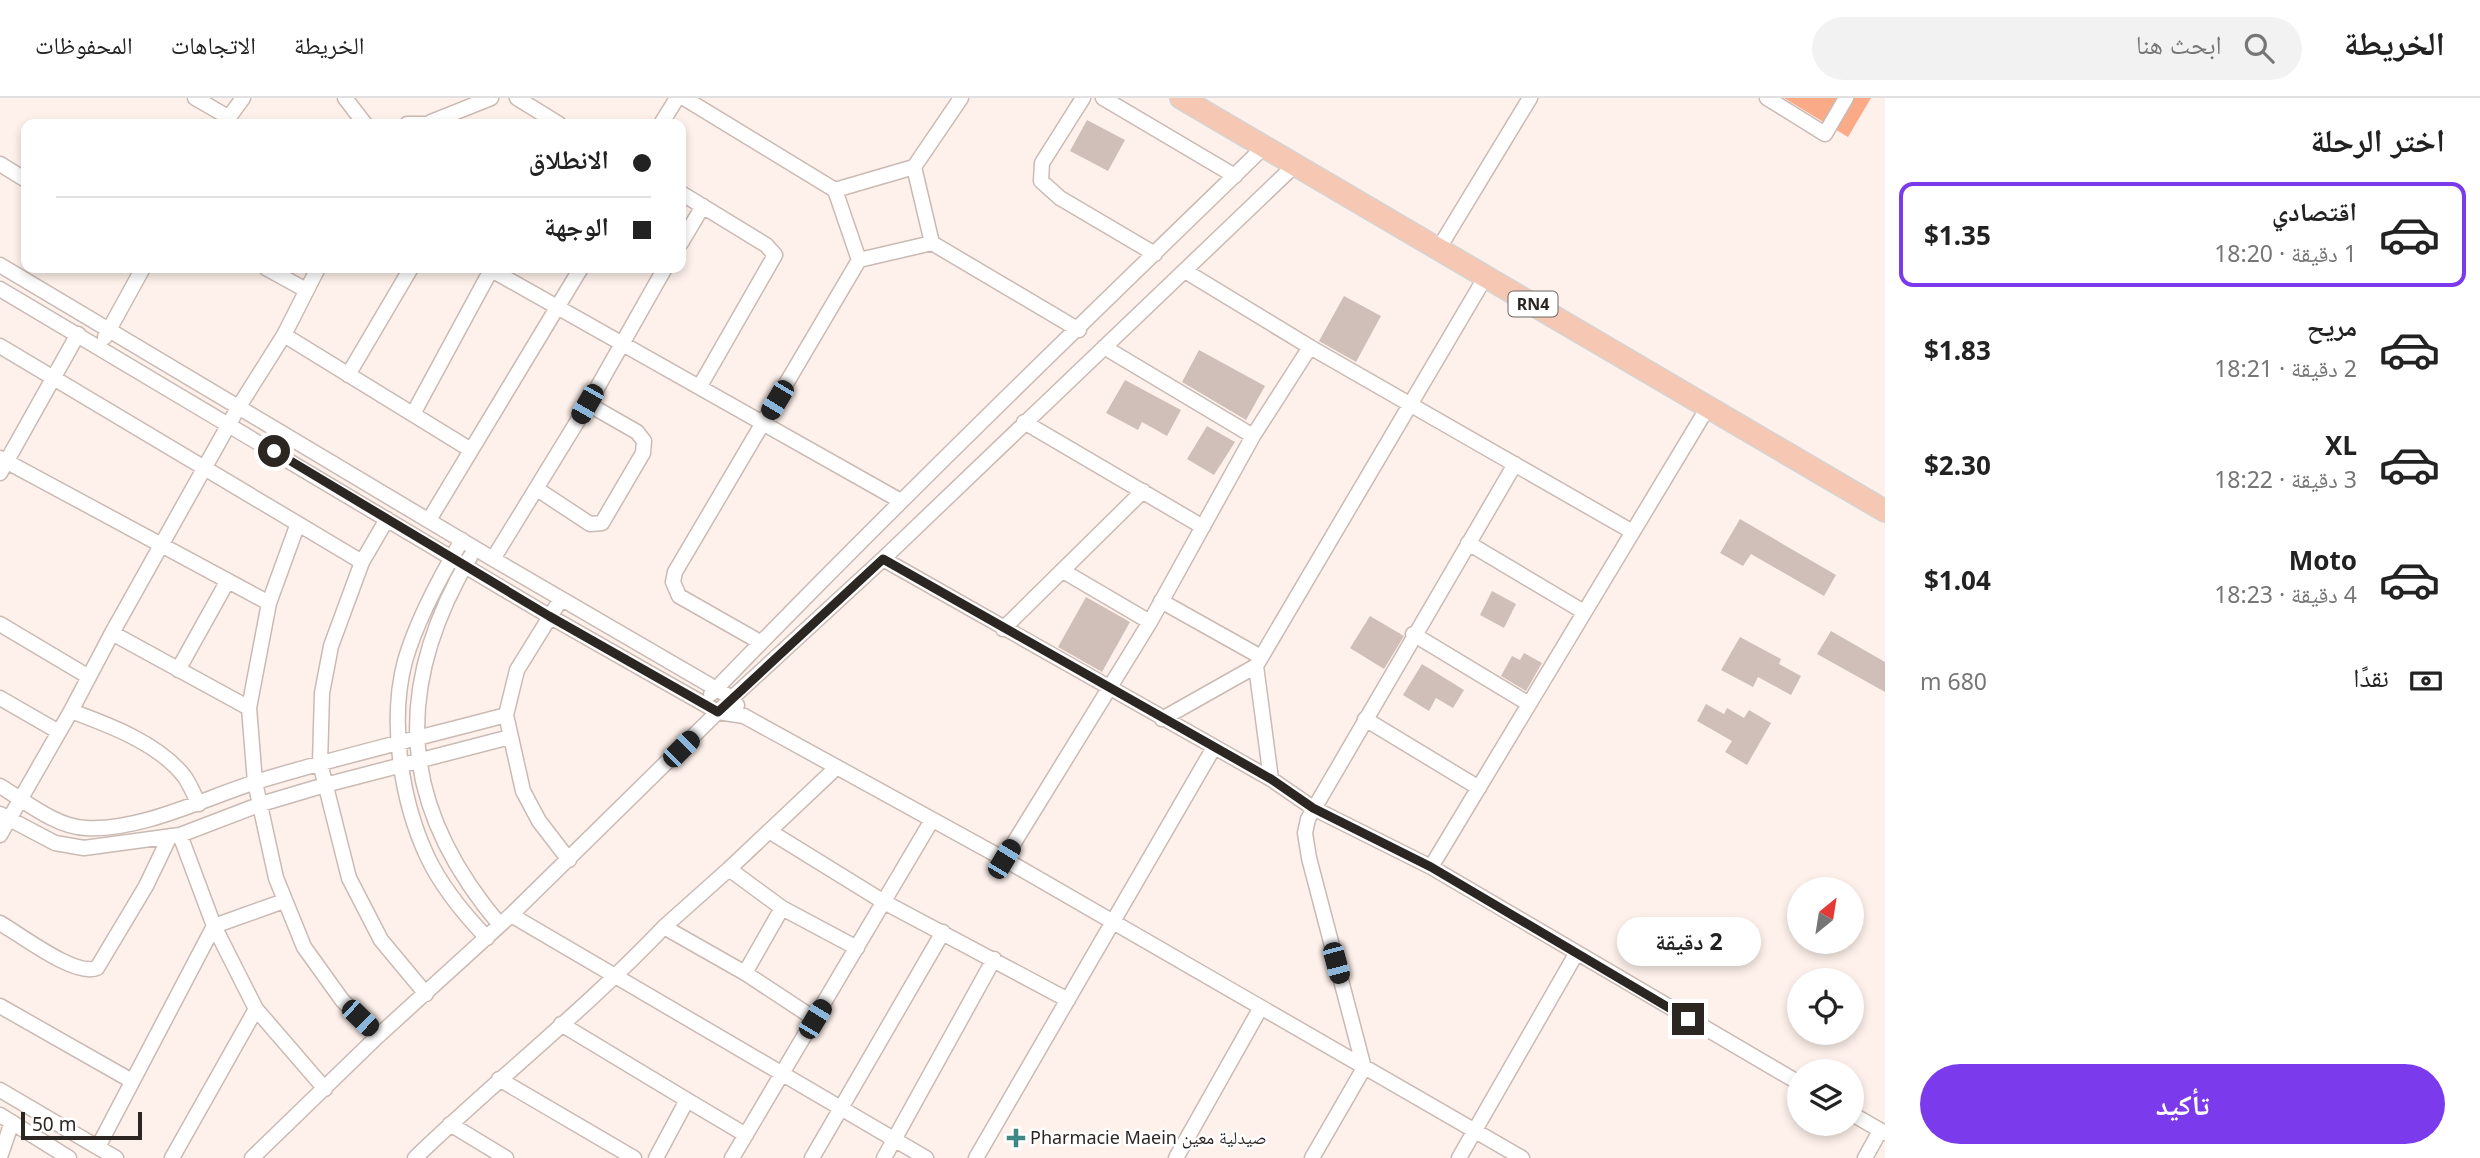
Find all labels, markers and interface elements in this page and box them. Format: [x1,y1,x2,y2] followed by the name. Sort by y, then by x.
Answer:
[1812,17,2302,80] search box
[2344,20,2445,65] text: الخريطة
[2136,26,2222,62] text: ابحث هنا
[35,28,133,61] text: المحفوظات
[171,28,256,61] text: الاتجاهات
[294,28,365,61] text: الخريطة
[2240,29,2278,67] icon: search
[2310,118,2445,161] text: اختر الرحلة
[529,141,609,177] text: الانطلاق
[2272,193,2357,229] text: اقتصادي
[2378,203,2441,266] icon: car
[544,208,609,244] text: الوجهة
[1924,217,1991,253] text: $1.35
[2214,237,2357,269] text: 1 دقيقة · 18:20
[1508,292,1558,316] road number: RN4
[2307,308,2357,344] text: مريح
[2378,318,2441,381] icon: car
[1924,332,1991,368] text: $1.83
[2214,352,2357,384] text: 2 دقيقة · 18:21
[758,377,797,423] car
[568,381,607,427] car
[2325,427,2357,463] text: XL
[2378,433,2441,496] icon: car
[258,435,290,467] route start
[1924,447,1991,483] text: $2.30
[2214,463,2357,495] text: 3 دقيقة · 18:22
[2289,542,2357,578] text: Moto
[2378,548,2441,611] icon: car
[1924,562,1991,598] text: $1.04
[2214,578,2357,610] text: 4 دقيقة · 18:23
[2353,659,2389,695] text: نقدًا
[2407,662,2445,700] icon: cash
[1920,665,1987,697] text: 680 m
[659,727,704,771] car
[985,836,1024,882] car
[1787,877,1864,954] north arrow
[1787,877,1864,1136] map controls
[1616,918,1760,967] callout: 2 دقيقة
[1655,925,1723,957] text: 2 دقيقة
[1321,940,1352,986] car
[1787,968,1864,1045] button: locate
[338,996,383,1040] car
[796,996,835,1042] car
[1672,1003,1704,1035] route end
[1787,1059,1864,1136] button: layers
[1920,1064,2445,1144] button: تأكيد
[21,1109,142,1141] scale bar
[32,1111,76,1137] text: 50 m
[1030,1125,1267,1149] place label: Pharmacie Maein صيدلية معين
[1008,1130,1024,1146] marker: Pharmacie Maein صيدلية معين

